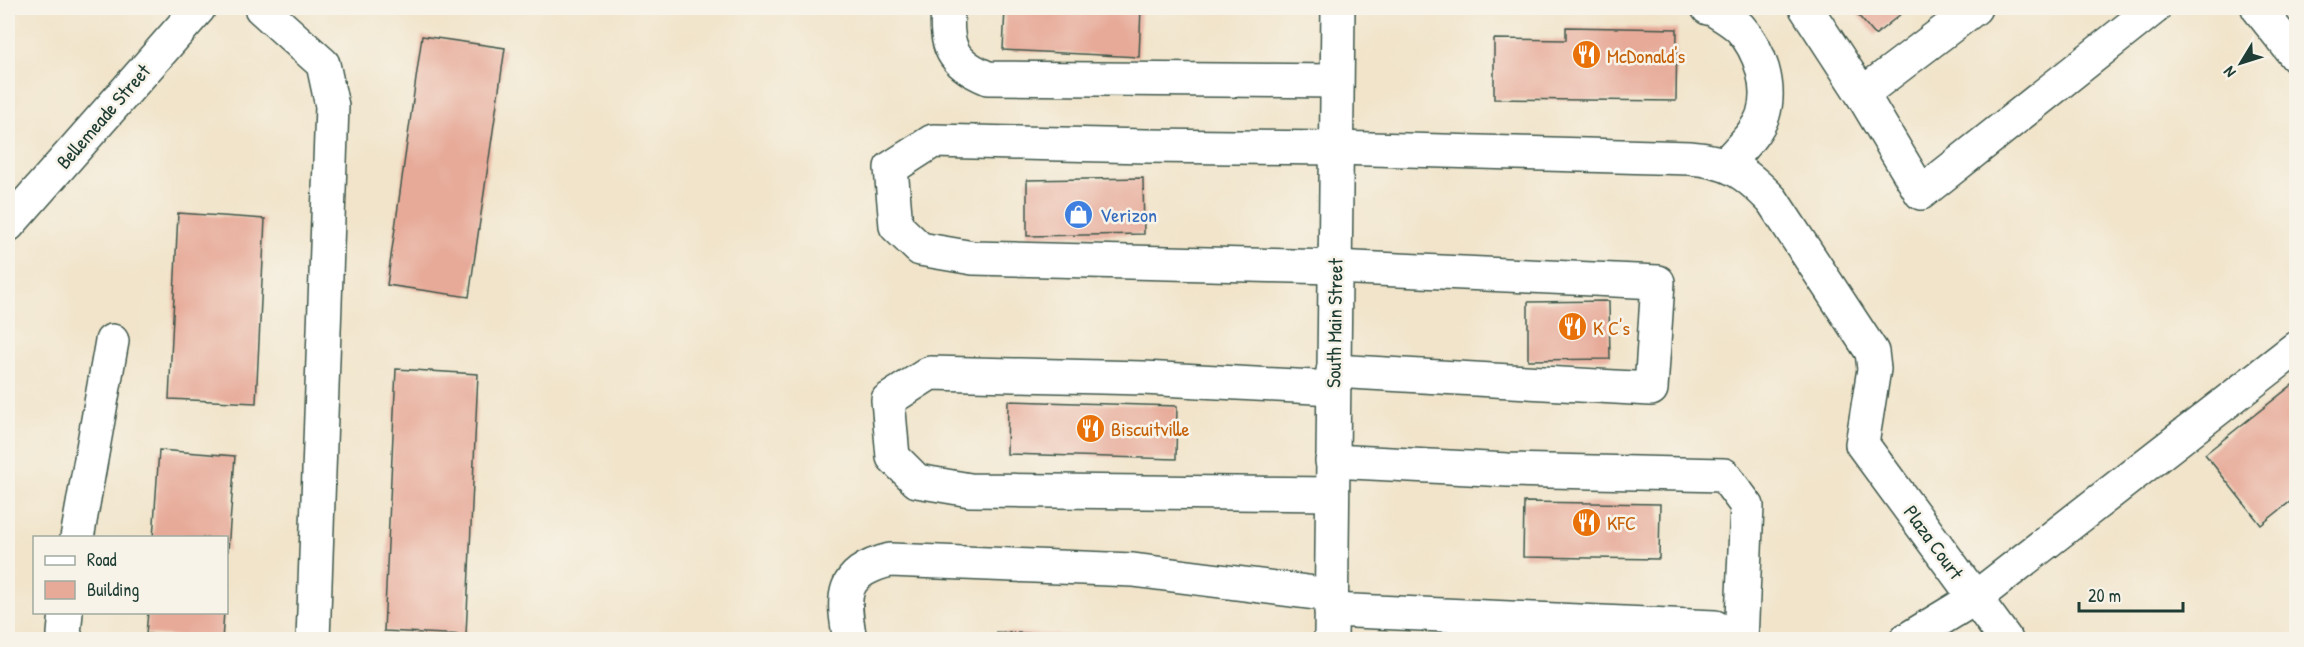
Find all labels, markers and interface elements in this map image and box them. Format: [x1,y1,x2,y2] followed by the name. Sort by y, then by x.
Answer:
[2211,33,2271,93] north arrow
[1570,39,1602,71] restaurant icon: McDonald's
[1607,42,1686,69] place label: McDonald's
[50,57,157,174] street label: Bellemeade Street
[2218,62,2240,82] text: N
[1063,198,1095,230] shop icon: Verizon
[1100,201,1157,228] place label: Verizon
[1319,257,1349,388] street label: South Main Street
[1556,311,1588,343] restaurant icon: K C's
[1593,314,1630,341] place label: K C's
[1074,412,1106,444] restaurant icon: Biscuitville
[1111,415,1190,442] place label: Biscuitville
[1898,500,1971,585] street label: Plaza Court
[1570,506,1602,538] restaurant icon: KFC
[1607,509,1636,536] place label: KFC
[33,536,228,614] legend
[87,547,117,572] text: Road
[2079,575,2182,613] scale bar
[87,577,139,602] text: Building
[2088,583,2121,608] text: 20 m

